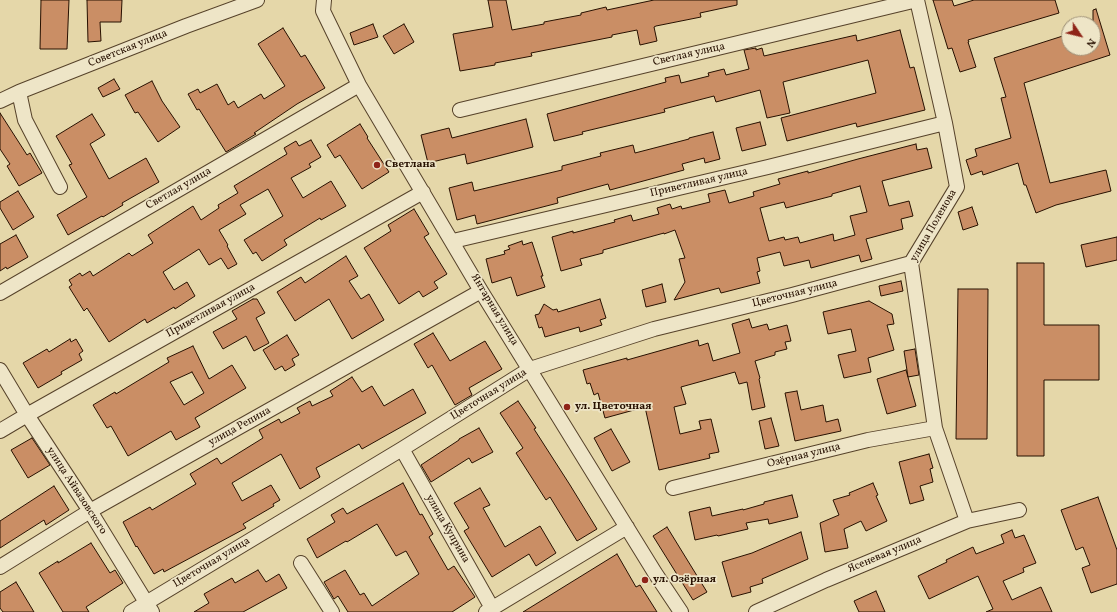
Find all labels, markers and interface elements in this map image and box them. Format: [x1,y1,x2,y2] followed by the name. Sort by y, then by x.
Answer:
[1061,16,1101,56] north arrow
[87,27,169,71] street label: Советская улица
[1082,35,1099,50] text: N
[652,40,726,70] street label: Светлая улица
[385,158,436,172] place label: Светлана
[372,160,382,170] marker: Светлана
[144,165,214,213] street label: Светлая улица
[649,165,749,201] street label: Приветливая улица
[908,187,960,265] street label: улица Поленова
[467,272,521,348] street label: Янтарная улица
[751,277,839,311] street label: Цветочная улица
[164,281,258,341] street label: Приветливая улица
[448,366,530,424] street label: Цветочная улица
[575,400,652,414] place label: ул. Цветочная
[562,402,572,412] marker: ул. Цветочная
[206,404,274,450] street label: улица Репина
[766,441,842,471] street label: Озёрная улица
[43,445,109,537] street label: улица Айвазовского
[422,492,472,566] street label: улица Куприна
[846,534,924,576] street label: Ясеневая улица
[171,535,253,591] street label: Цветочная улица
[653,573,716,587] place label: ул. Озёрная
[640,575,650,585] marker: ул. Озёрная

